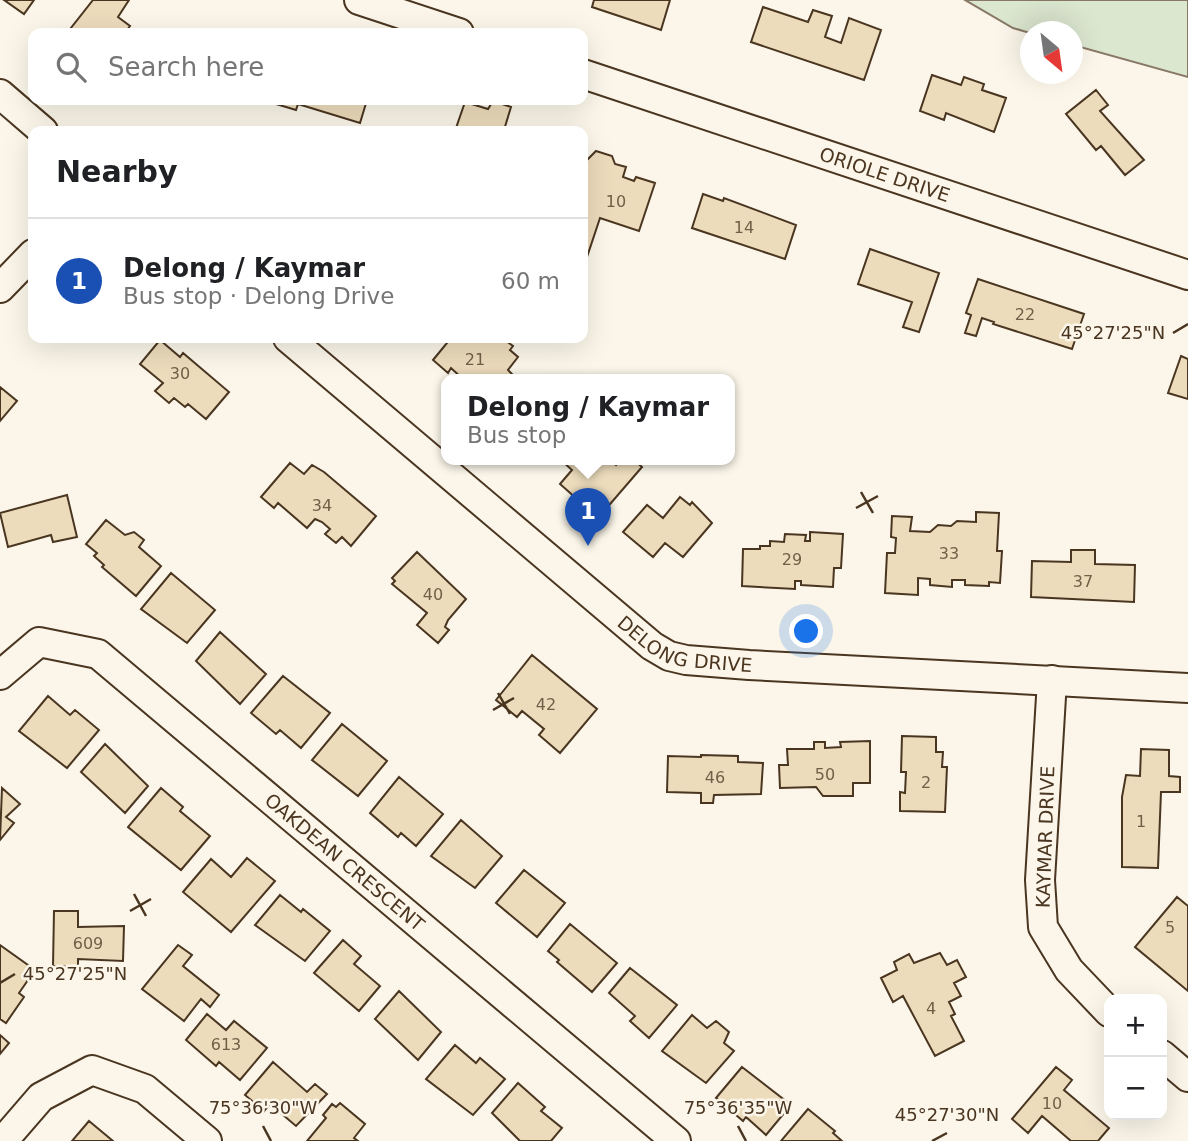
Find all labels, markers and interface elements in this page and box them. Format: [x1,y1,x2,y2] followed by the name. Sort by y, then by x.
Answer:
[1020,21,1083,84] north arrow
[28,28,588,105] search box
[52,48,90,86] icon: search
[108,52,264,82] text: Search here
[817,142,953,206] street label: ORIOLE DRIVE
[56,154,178,189] text: Nearby
[606,192,626,211] house number: 10
[734,218,754,237] house number: 14
[123,253,365,283] text: Delong / Kaymar
[71,268,87,294] text: 1
[501,268,560,294] text: 60 m
[123,283,394,309] text: Bus stop · Delong Drive
[1015,305,1035,324] house number: 22
[1061,322,1165,343] text: 45°27'25"N
[465,350,485,369] house number: 21
[170,364,190,383] house number: 30
[441,374,735,465] popup
[467,392,709,422] text: Delong / Kaymar
[467,422,566,448] text: Bus stop
[565,488,611,546] pin: 1
[312,496,332,515] house number: 34
[939,544,959,563] house number: 33
[782,550,802,569] house number: 29
[1073,572,1093,591] house number: 37
[423,585,443,604] house number: 40
[613,611,753,676] street label: DELONG DRIVE
[789,614,823,648] your location
[536,695,556,714] house number: 42
[815,765,835,784] house number: 50
[1032,765,1058,909] street label: KAYMAR DRIVE
[705,768,725,787] house number: 46
[921,773,931,792] house number: 2
[261,789,429,936] street label: OAKDEAN CRESCENT
[1136,812,1146,831] house number: 1
[1165,918,1175,937] house number: 5
[73,934,103,953] house number: 609
[23,963,127,984] text: 45°27'25"N
[1104,994,1167,1120] map controls
[1104,994,1167,1057] button: +
[926,999,936,1018] house number: 4
[211,1035,241,1054] house number: 613
[1104,1057,1167,1120] button: −
[1042,1094,1062,1113] house number: 10
[209,1097,318,1118] text: 75°36'30"W
[684,1097,793,1118] text: 75°36'35"W
[895,1104,999,1125] text: 45°27'30"N

